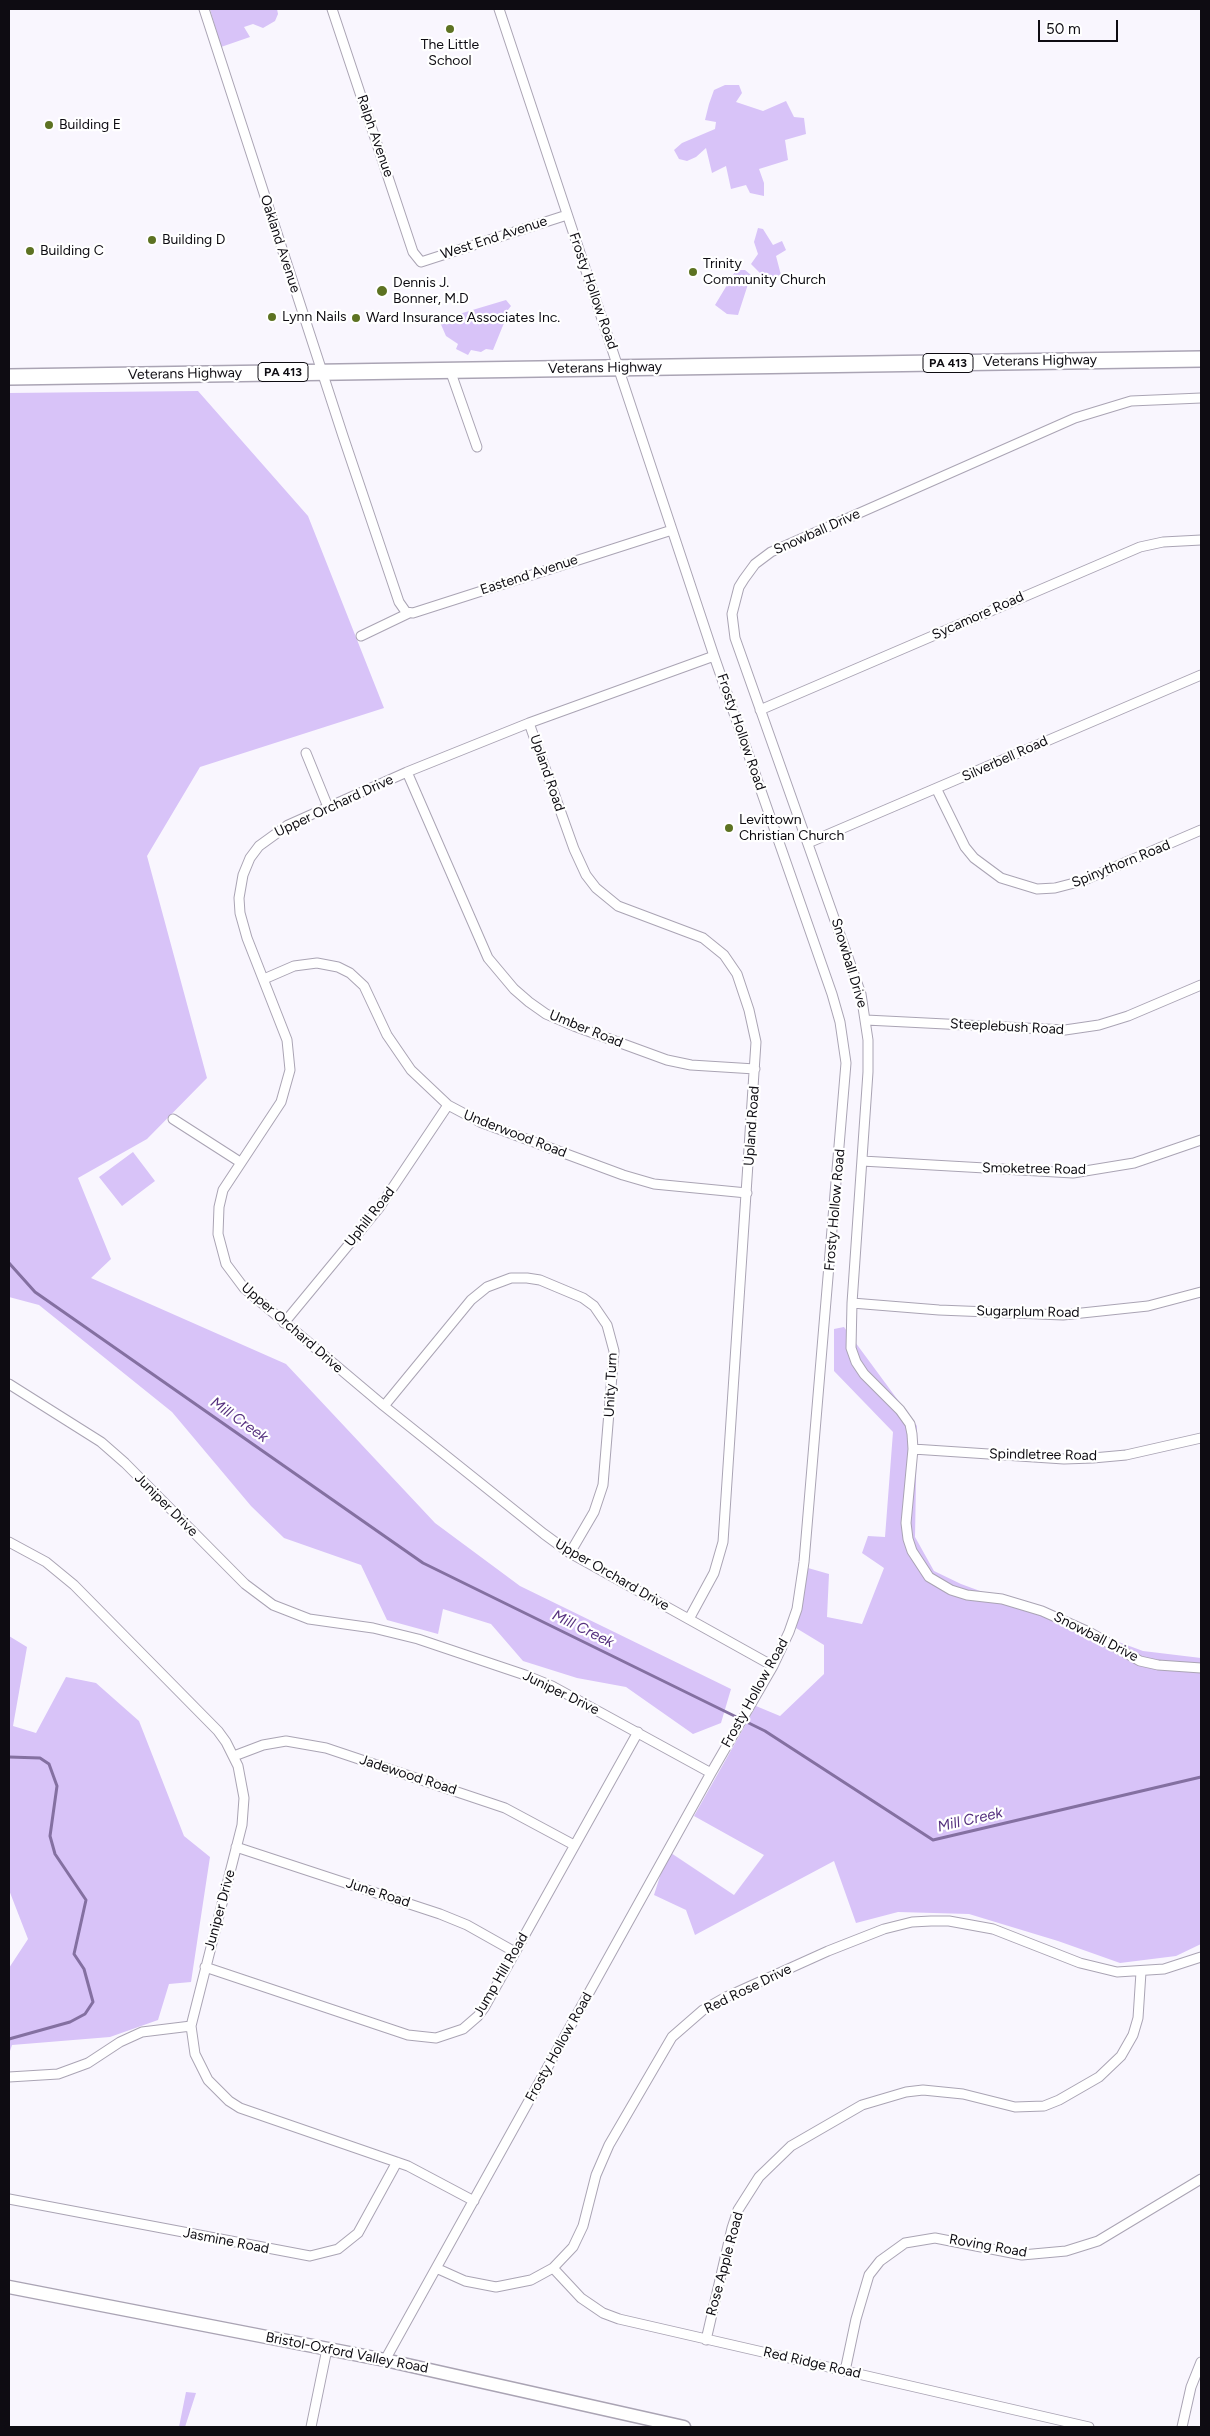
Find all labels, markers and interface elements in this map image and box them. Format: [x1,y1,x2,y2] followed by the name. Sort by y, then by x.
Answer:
[1040,10,1120,42] scale bar
[1046,20,1081,38] text: 50 m
[444,23,456,35] marker: The Little School
[421,37,479,70] place label: The Little School
[353,93,397,179] street label: Ralph Avenue
[59,117,121,133] place label: Building E
[43,119,55,131] marker: Building E
[256,193,304,295] street label: Oakland Avenue
[439,213,549,263] street label: West End Avenue
[565,230,621,352] street label: Frosty Hollow Road
[162,232,225,248] place label: Building D
[146,234,158,246] marker: Building D
[40,243,104,259] place label: Building C
[24,245,36,257] marker: Building C
[703,256,826,288] place label: Trinity Community Church
[687,266,699,278] marker: Trinity Community Church
[393,275,469,308] place label: Dennis J. Bonner, M.D
[375,284,389,298] marker: Dennis J. Bonner, M.D
[282,309,346,325] place label: Lynn Nails
[366,310,560,326] place label: Ward Insurance Associates Inc.
[266,311,278,323] marker: Lynn Nails
[350,312,362,324] marker: Ward Insurance Associates Inc.
[983,352,1097,370] street label: Veterans Highway
[923,353,973,372] road number: PA 413
[548,359,662,377] street label: Veterans Highway
[258,362,308,382] road number: PA 413
[128,365,242,383] street label: Veterans Highway
[771,505,863,559] street label: Snowball Drive
[478,551,580,599] street label: Eastend Avenue
[930,588,1026,644] street label: Sycamore Road
[713,671,769,793] street label: Frosty Hollow Road
[526,732,568,814] street label: Upland Road
[960,733,1050,785] street label: Silverbell Road
[272,771,396,841] street label: Upper Orchard Drive
[739,812,844,844] place label: Levittown Christian Church
[723,822,735,834] marker: Levittown Christian Church
[1069,837,1173,891] street label: Spinythorn Road
[827,916,871,1010] street label: Snowball Drive
[547,1007,625,1051] street label: Umber Road
[950,1016,1064,1038] street label: Steeplebush Road
[741,1085,763,1167] street label: Upland Road
[461,1107,569,1161] street label: Underwood Road
[821,1148,849,1272] street label: Frosty Hollow Road
[982,1160,1086,1178] street label: Smoketree Road
[342,1184,398,1250] street label: Uphill Road
[238,1279,346,1377] street label: Upper Orchard Drive
[976,1303,1080,1321] street label: Sugarplum Road
[601,1352,621,1418] street label: Unity Turn
[207,1394,271,1446] water label: Mill Creek
[989,1446,1097,1464] street label: Spindletree Road
[131,1470,201,1540] street label: Juniper Drive
[552,1535,672,1615] street label: Upper Orchard Drive
[549,1606,617,1652] water label: Mill Creek
[1051,1608,1141,1666] street label: Snowball Drive
[718,1635,792,1751] street label: Frosty Hollow Road
[520,1667,602,1719] street label: Juniper Drive
[357,1751,459,1799] street label: Jadewood Road
[936,1804,1004,1836] water label: Mill Creek
[201,1868,239,1952] street label: Juniper Drive
[344,1875,412,1911] street label: June Road
[470,1930,532,2020] street label: Jump Hill Road
[702,1961,794,2017] street label: Red Rose Drive
[522,1989,596,2105] street label: Frosty Hollow Road
[703,2210,747,2318] street label: Rose Apple Road
[182,2224,270,2258] street label: Jasmine Road
[948,2231,1028,2261] street label: Roving Road
[264,2329,430,2377] street label: Bristol-Oxford Valley Road
[761,2344,863,2382] street label: Red Ridge Road

